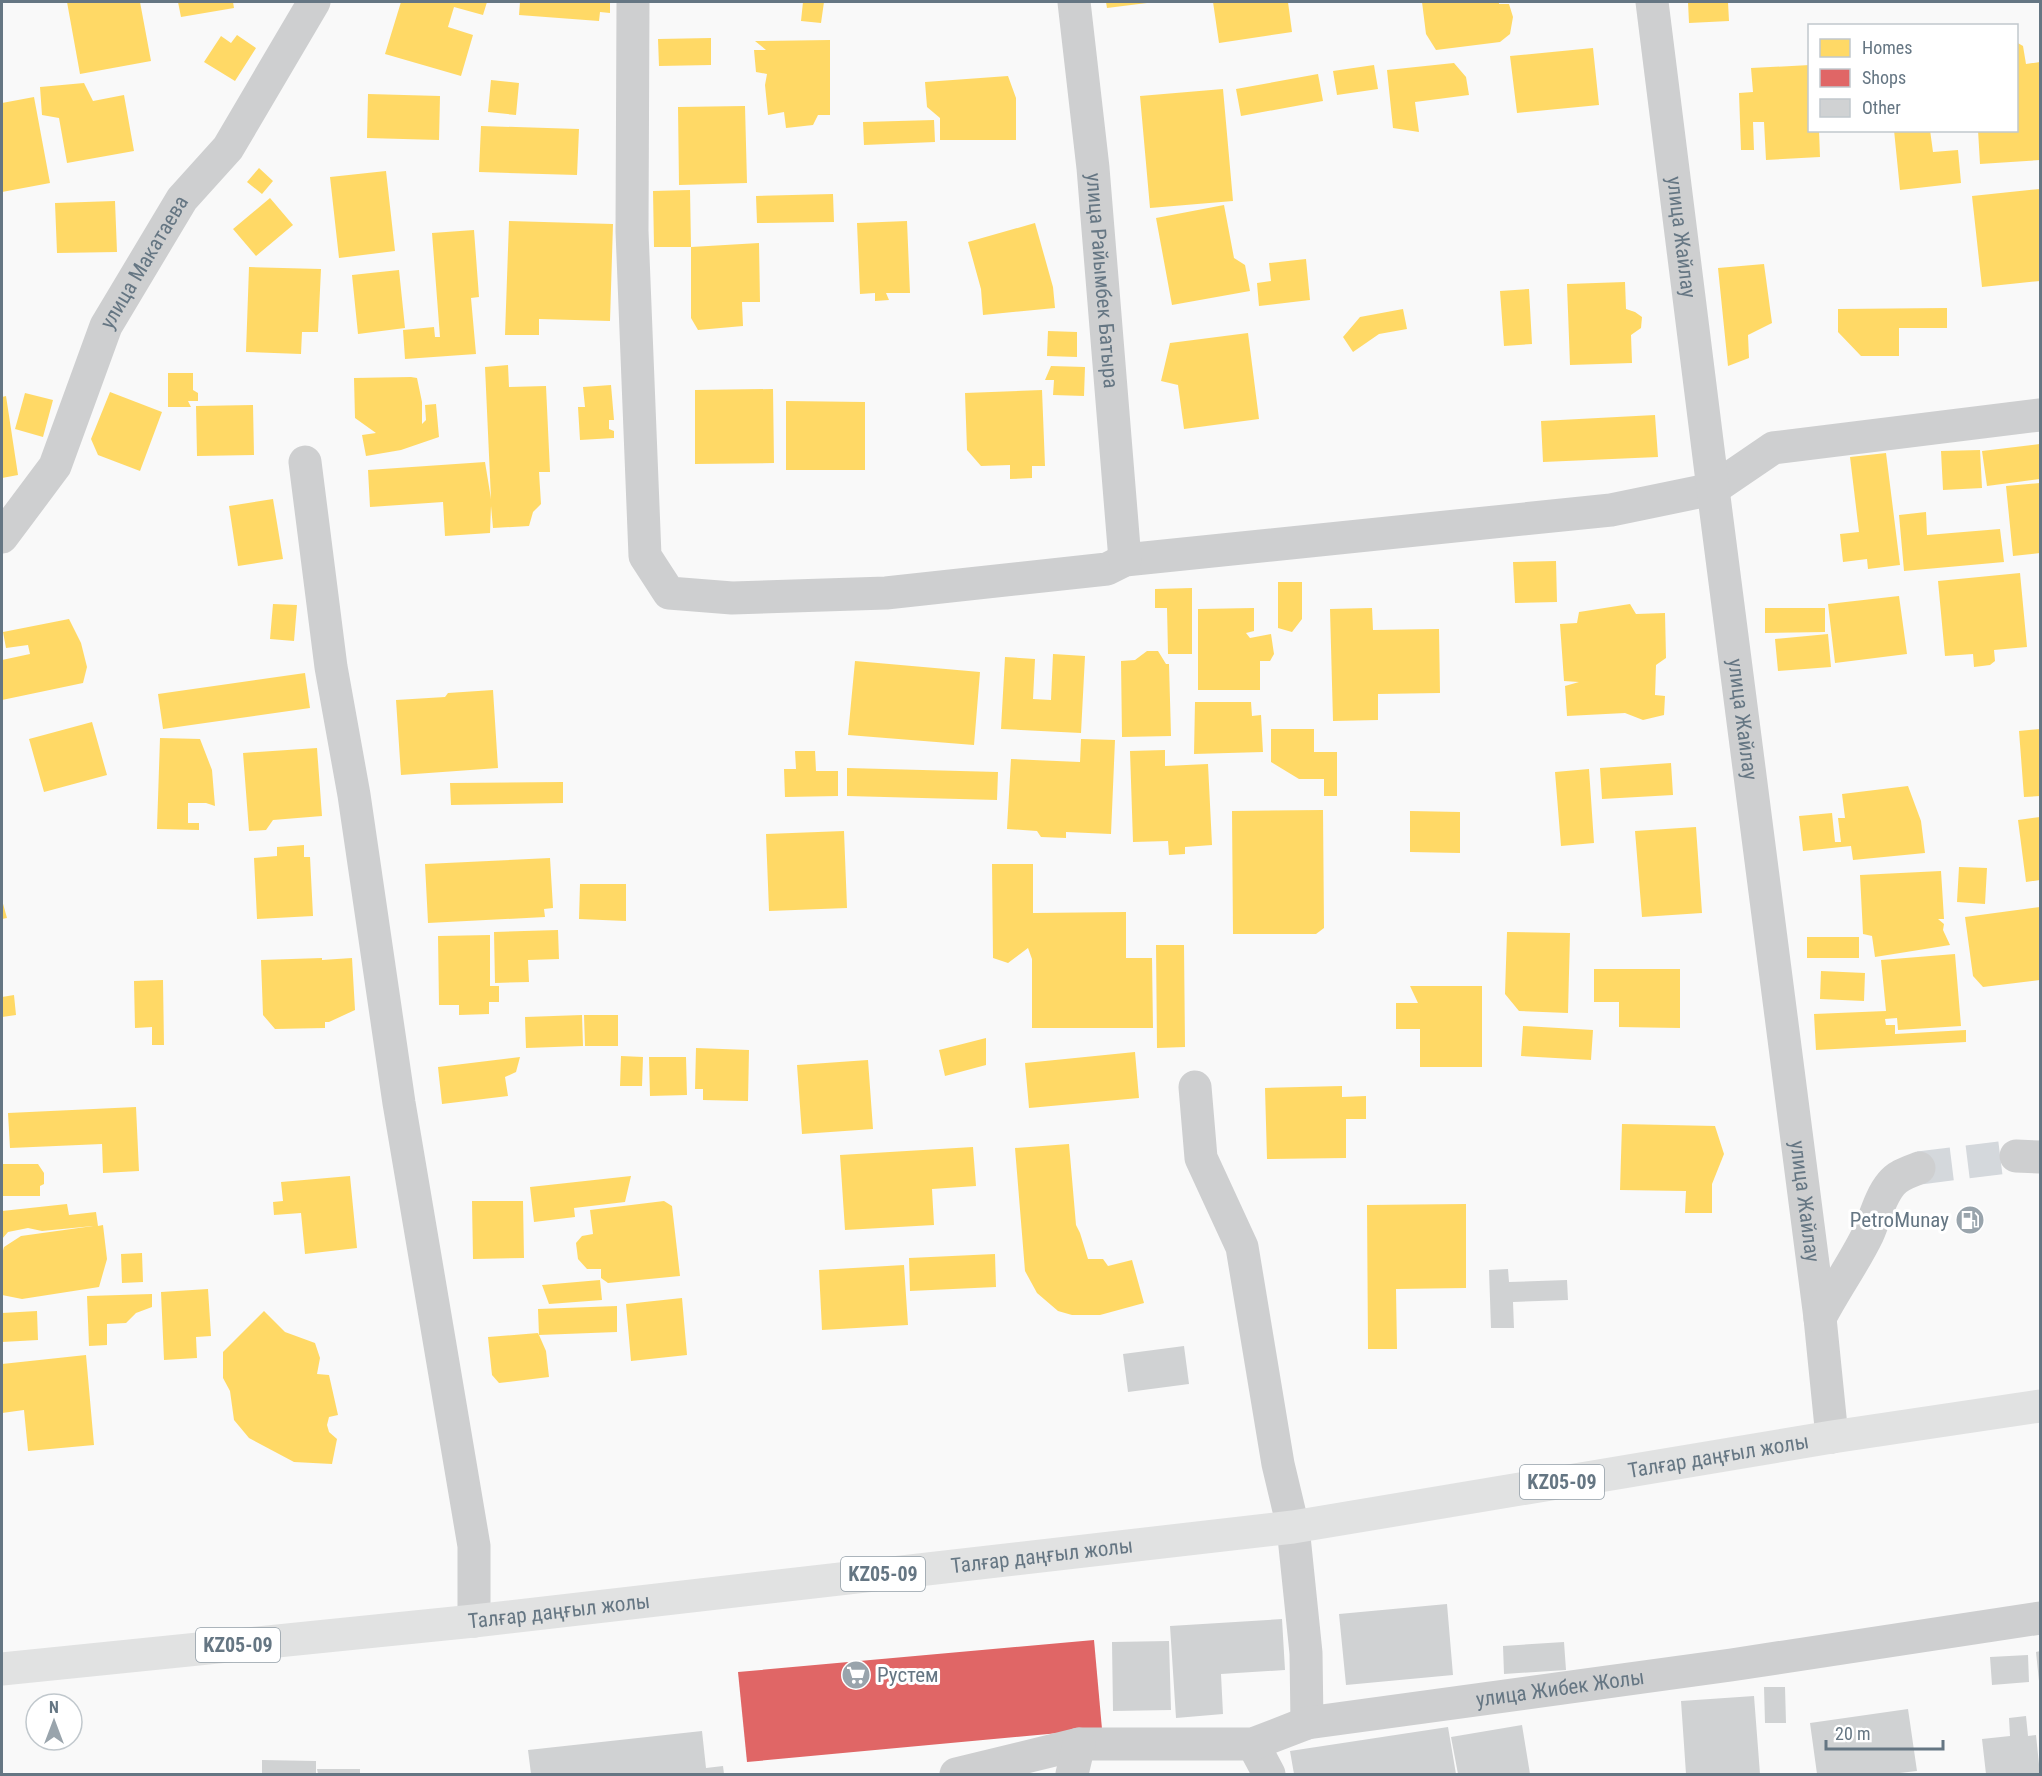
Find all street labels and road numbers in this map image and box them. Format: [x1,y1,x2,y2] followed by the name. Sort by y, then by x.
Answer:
[1081,172,1123,389] street label: улица Райымбек Батыра
[1662,175,1701,300] street label: улица Жайлау
[95,191,193,333] street label: улица Макатаева
[1723,657,1762,782] street label: улица Жайлау
[1785,1139,1825,1264] street label: улица Жайлау
[1626,1429,1811,1483] street label: Талғар даңғыл жолы
[1520,1465,1604,1499] road number: KZ05-09
[950,1533,1134,1578] street label: Талғар даңғыл жолы
[841,1557,925,1591] road number: KZ05-09
[467,1589,651,1634] street label: Талғар даңғыл жолы
[196,1628,280,1662] road number: KZ05-09
[1474,1665,1646,1712] street label: улица Жибек Жолы

